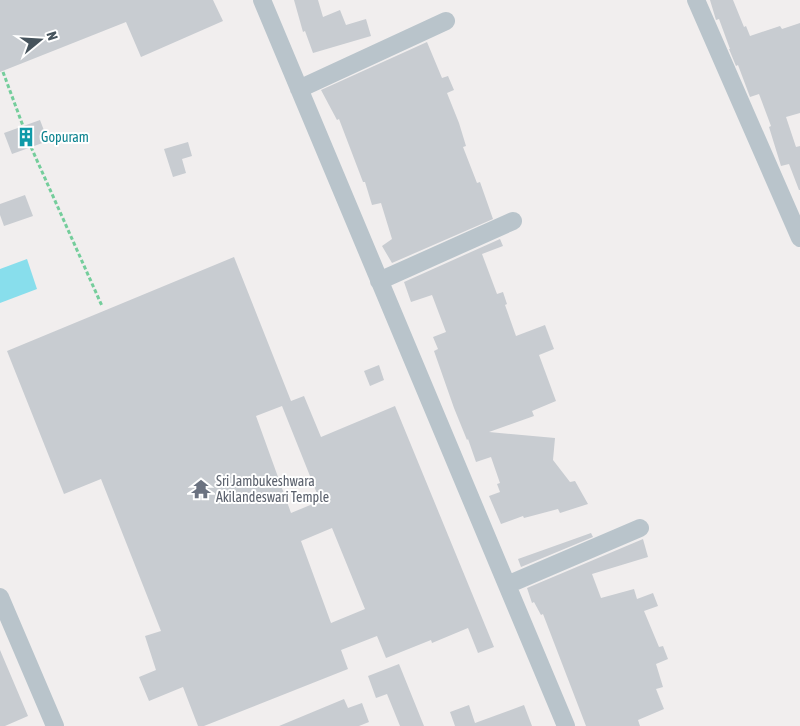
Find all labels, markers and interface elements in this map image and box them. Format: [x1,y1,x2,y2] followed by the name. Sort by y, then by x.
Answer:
[15,15,65,65] north arrow
[43,30,61,42] text: N
[15,126,37,148] building icon: Gopuram
[41,129,89,145] place label: Gopuram
[216,473,329,505] place label: Sri Jambukeshwara Akilandeswari Temple
[190,478,212,500] temple icon: Sri Jambukeshwara Akilandeswari Temple

